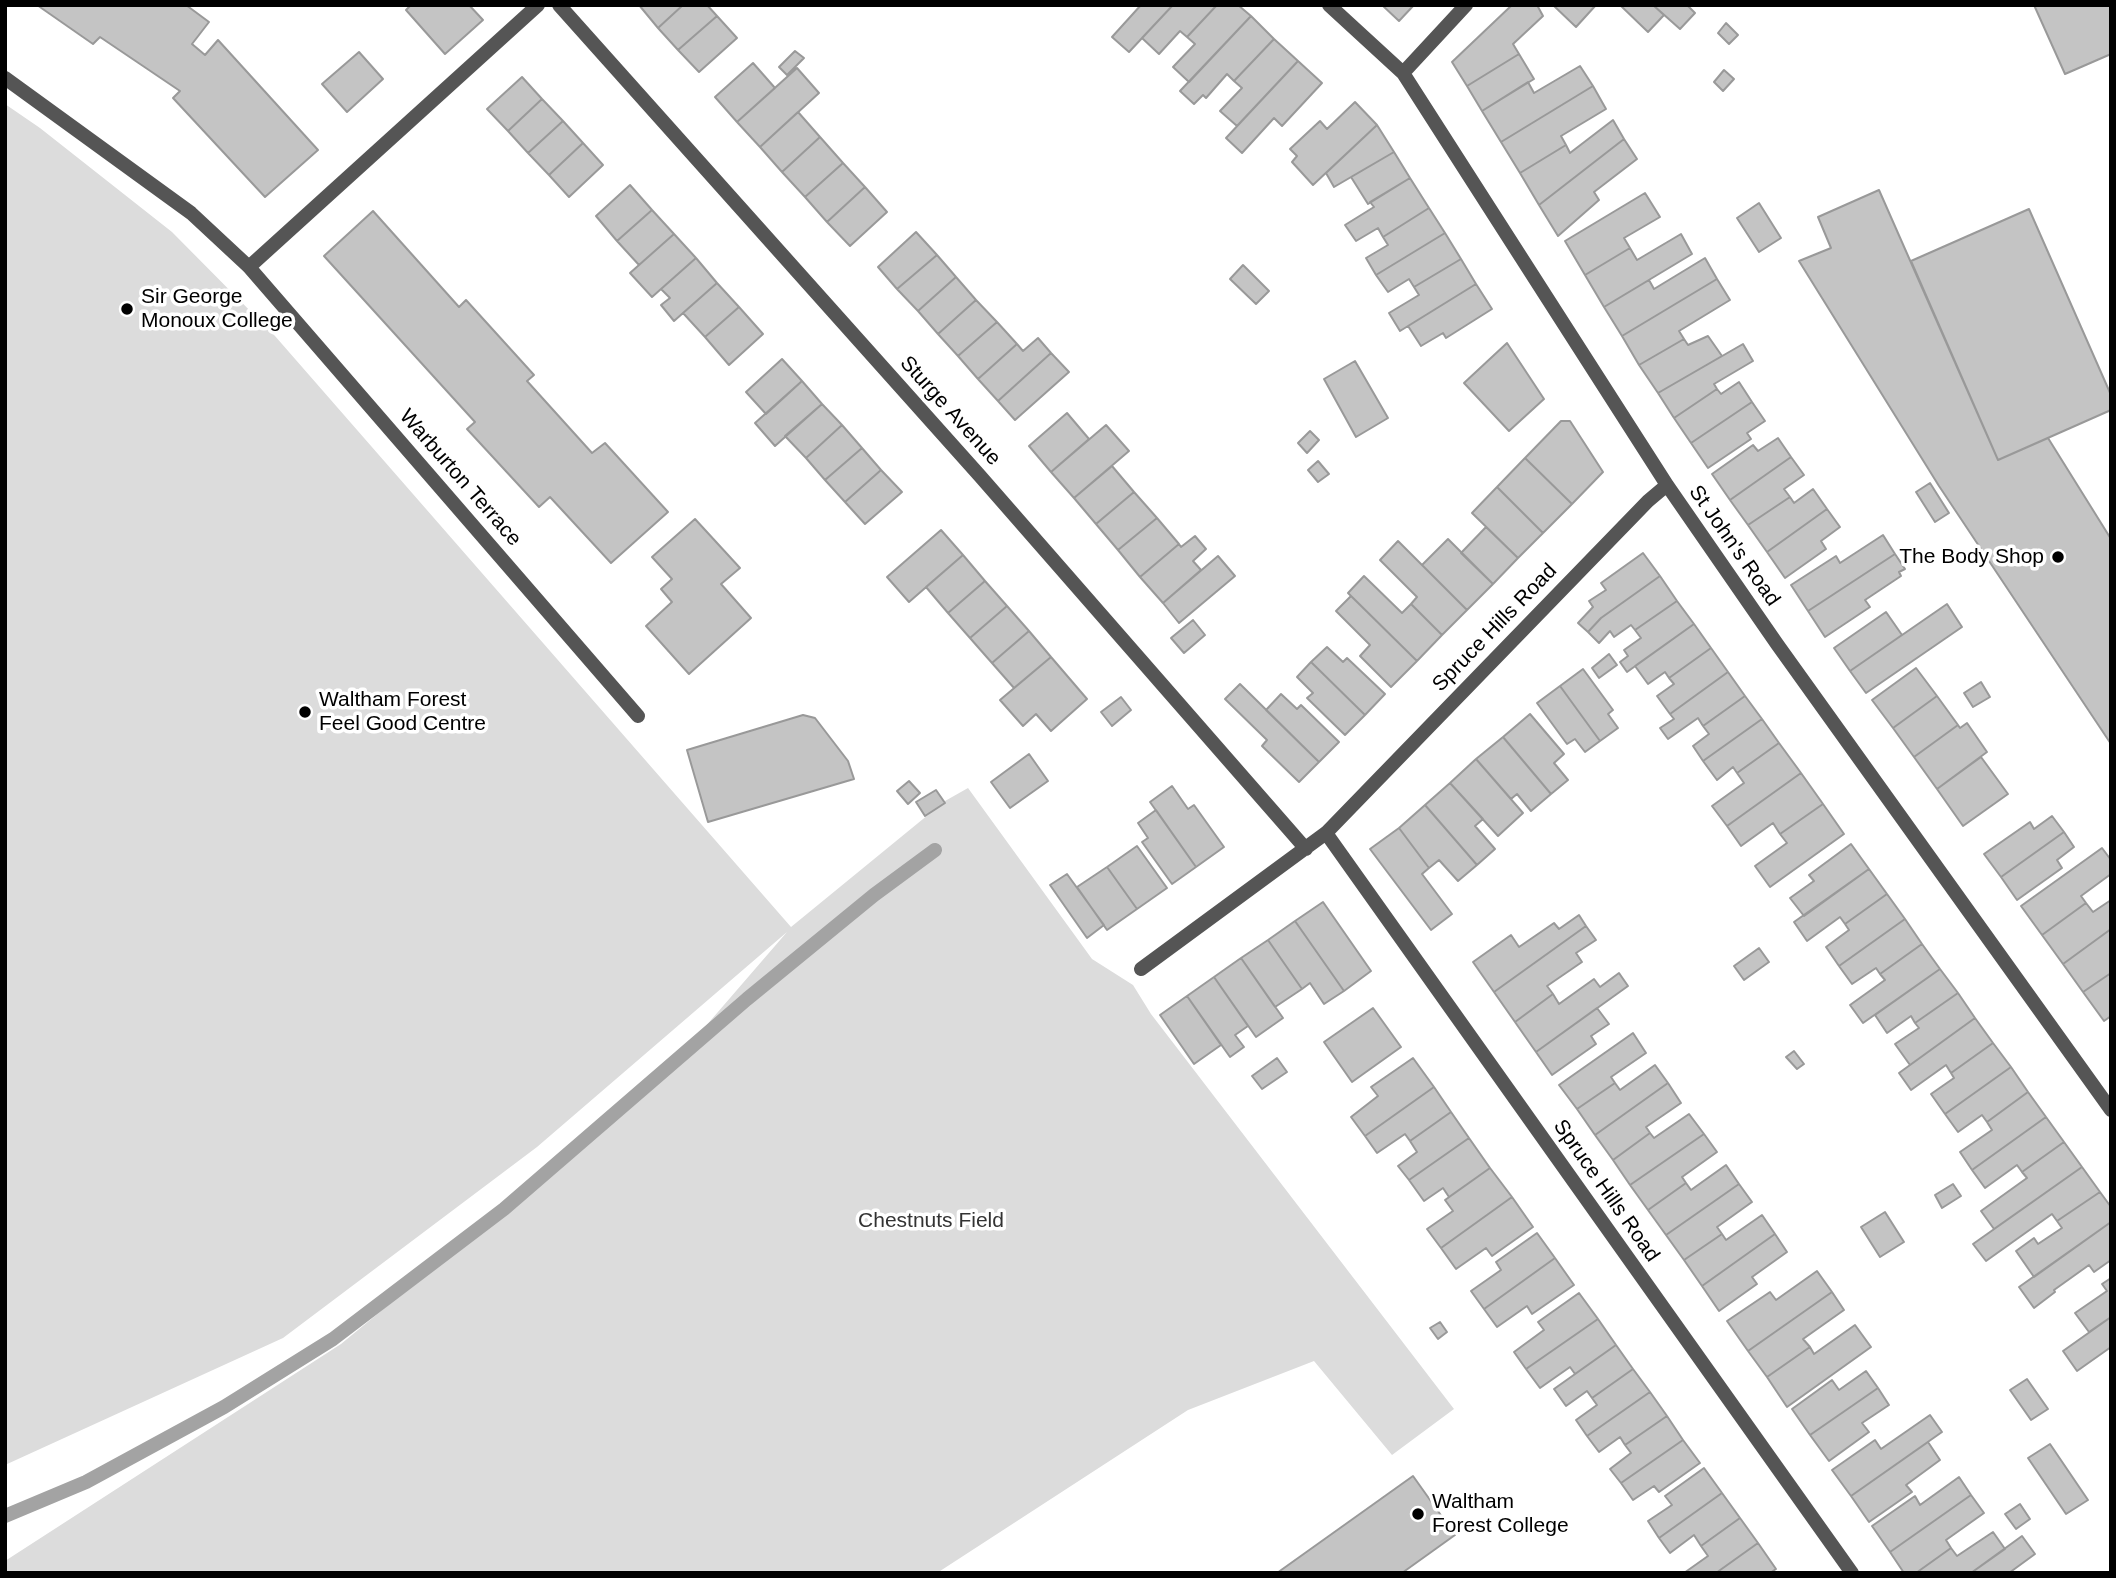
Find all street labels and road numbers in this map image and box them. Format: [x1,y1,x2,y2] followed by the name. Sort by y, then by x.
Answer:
[894,351,1006,471] street label: Sturge Avenue
[394,404,526,552] street label: Warburton Terrace
[1683,481,1785,611] street label: St John's Road
[1428,559,1562,697] street label: Spruce Hills Road
[1547,1115,1665,1267] street label: Spruce Hills Road

